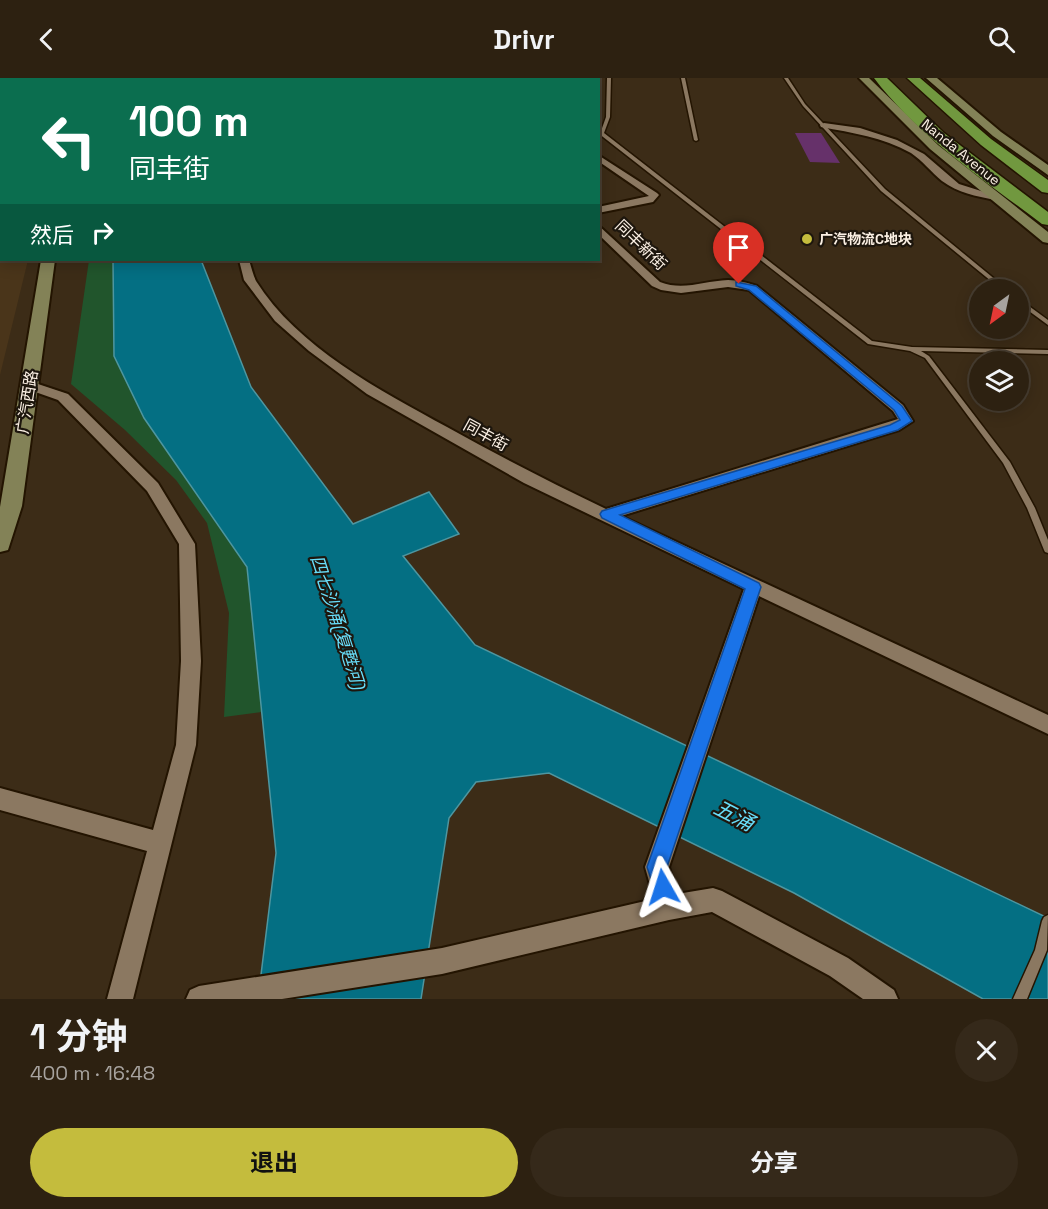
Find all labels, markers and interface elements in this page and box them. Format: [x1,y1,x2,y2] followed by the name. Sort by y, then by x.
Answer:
[493,22,555,57] text: Drivr
[30,23,63,56] icon: back
[985,23,1018,56] icon: search
[129,95,249,148] text: 100 m
[30,102,108,180] icon: left
[918,115,1004,189] street label: Nanda Avenue
[129,151,210,186] text: 同丰街
[611,215,671,275] street label: 同丰新街
[86,216,119,249] icon: right
[30,221,74,249] text: 然后
[713,222,764,284] pin
[819,230,912,248] place label: 广汽物流C地块
[722,231,755,264] icon: arrive
[800,232,814,246] marker: 广汽物流C地块
[969,279,1029,339] north arrow
[969,279,1029,411] map controls
[969,351,1029,411] button: layers
[12,369,42,435] street label: 广汽西路
[460,414,512,456] street label: 同丰街
[305,552,371,694] water label: 四七沙涌(复甦河)
[709,793,761,837] water label: 五涌
[631,855,695,919] position arrow
[30,1014,127,1060] text: 1 分钟
[955,1019,1018,1082] button: close
[30,1060,155,1086] text: 400 m · 16:48
[30,1128,518,1197] button: 退出
[530,1128,1018,1197] button: 分享

